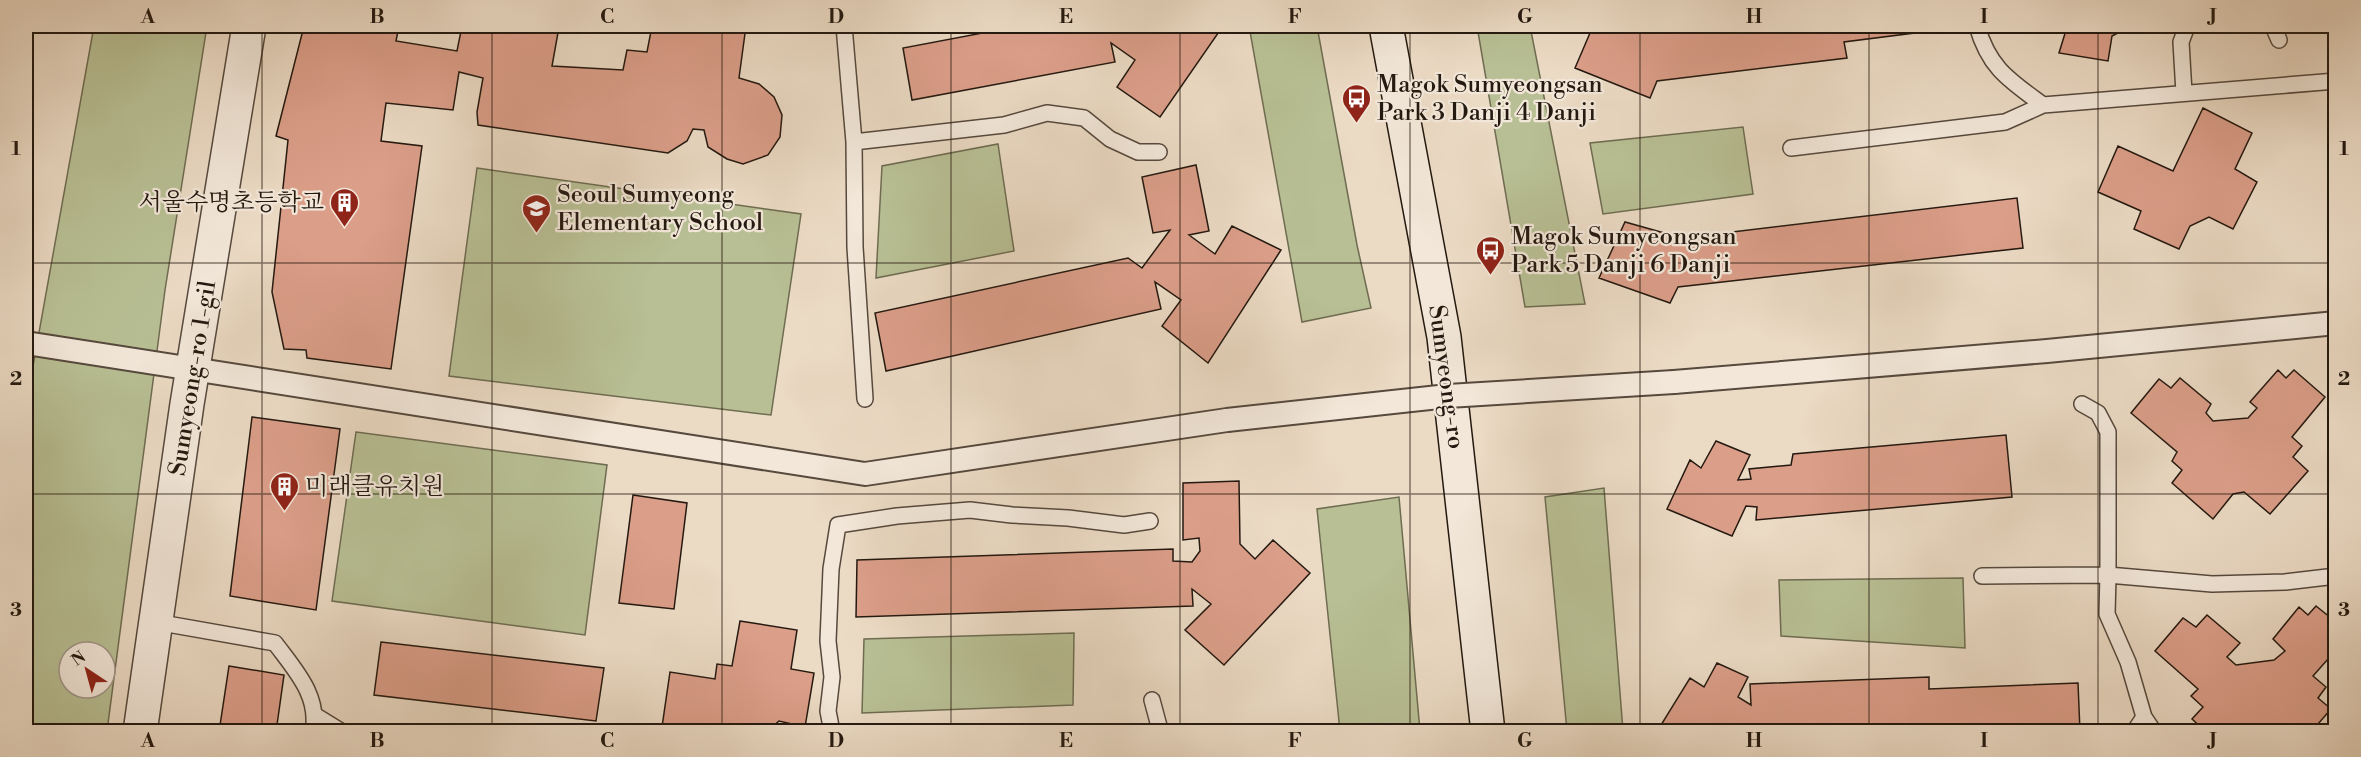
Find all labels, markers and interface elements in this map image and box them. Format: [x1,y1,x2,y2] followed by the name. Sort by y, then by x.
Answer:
[140,5,156,30] text: A
[369,5,385,30] text: B
[600,5,614,30] text: C
[828,5,844,30] text: D
[1059,5,1073,30] text: E
[1288,5,1302,30] text: F
[1517,5,1533,30] text: G
[1746,5,1763,30] text: H
[1980,5,1988,30] text: I
[2206,5,2217,30] text: J
[1377,70,1603,128] place label: Magok Sumyeongsan Park 3 Danji 4 Danji
[1340,82,1372,124] bus stop icon: Magok Sumyeongsan Park 3 Danji 4 Danji
[11,137,21,162] text: 1
[2339,137,2349,162] text: 1
[557,180,763,238] place label: Seoul Sumyeong Elementary School
[329,186,361,228] building icon: 서울수명초등학교
[139,188,324,218] place label: 서울수명초등학교
[520,192,552,234] school or university icon: Seoul Sumyeong Elementary School
[1511,222,1737,280] place label: Magok Sumyeongsan Park 5 Danji 6 Danji
[1474,234,1506,276] bus stop icon: Magok Sumyeongsan Park 5 Danji 6 Danji
[163,278,223,478] street label: Sumyeong-ro 1-gil
[1421,303,1471,451] street label: Sumyeong-ro
[10,367,22,392] text: 2
[2338,367,2350,392] text: 2
[268,470,300,512] building icon: 미래클유치원
[305,472,444,502] place label: 미래클유치원
[10,598,22,623] text: 3
[2338,598,2350,623] text: 3
[57,640,117,700] north arrow
[68,647,90,670] text: N
[140,729,156,754] text: A
[369,729,385,754] text: B
[600,729,614,754] text: C
[828,729,844,754] text: D
[1059,729,1073,754] text: E
[1288,729,1302,754] text: F
[1517,729,1533,754] text: G
[1746,729,1763,754] text: H
[1980,729,1988,754] text: I
[2206,729,2217,754] text: J

